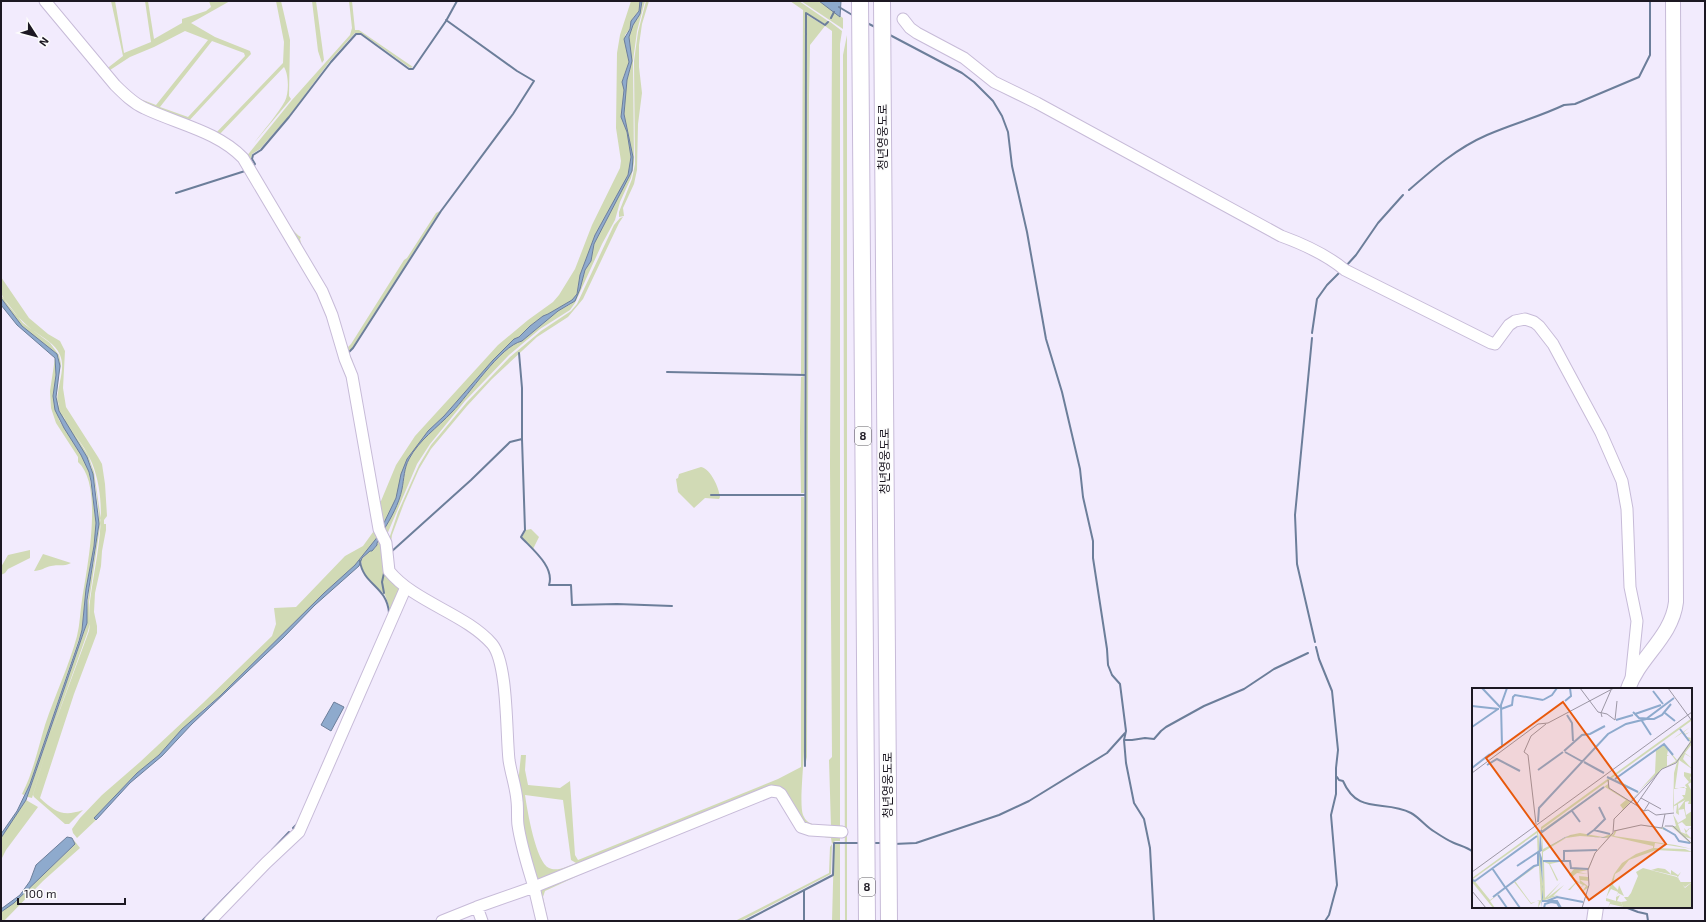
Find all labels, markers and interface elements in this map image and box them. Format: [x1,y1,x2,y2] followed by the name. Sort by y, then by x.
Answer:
[16,16,56,56] north arrow
[37,35,52,49] text: N
[875,104,889,170] street label: 청년영웅도로
[855,427,871,445] road number: 8
[877,428,891,494] street label: 청년영웅도로
[1472,688,1692,908] inset map
[880,752,894,818] street label: 청년영웅도로
[859,878,875,896] road number: 8
[18,880,125,906] scale bar
[24,886,56,900] text: 100 m

